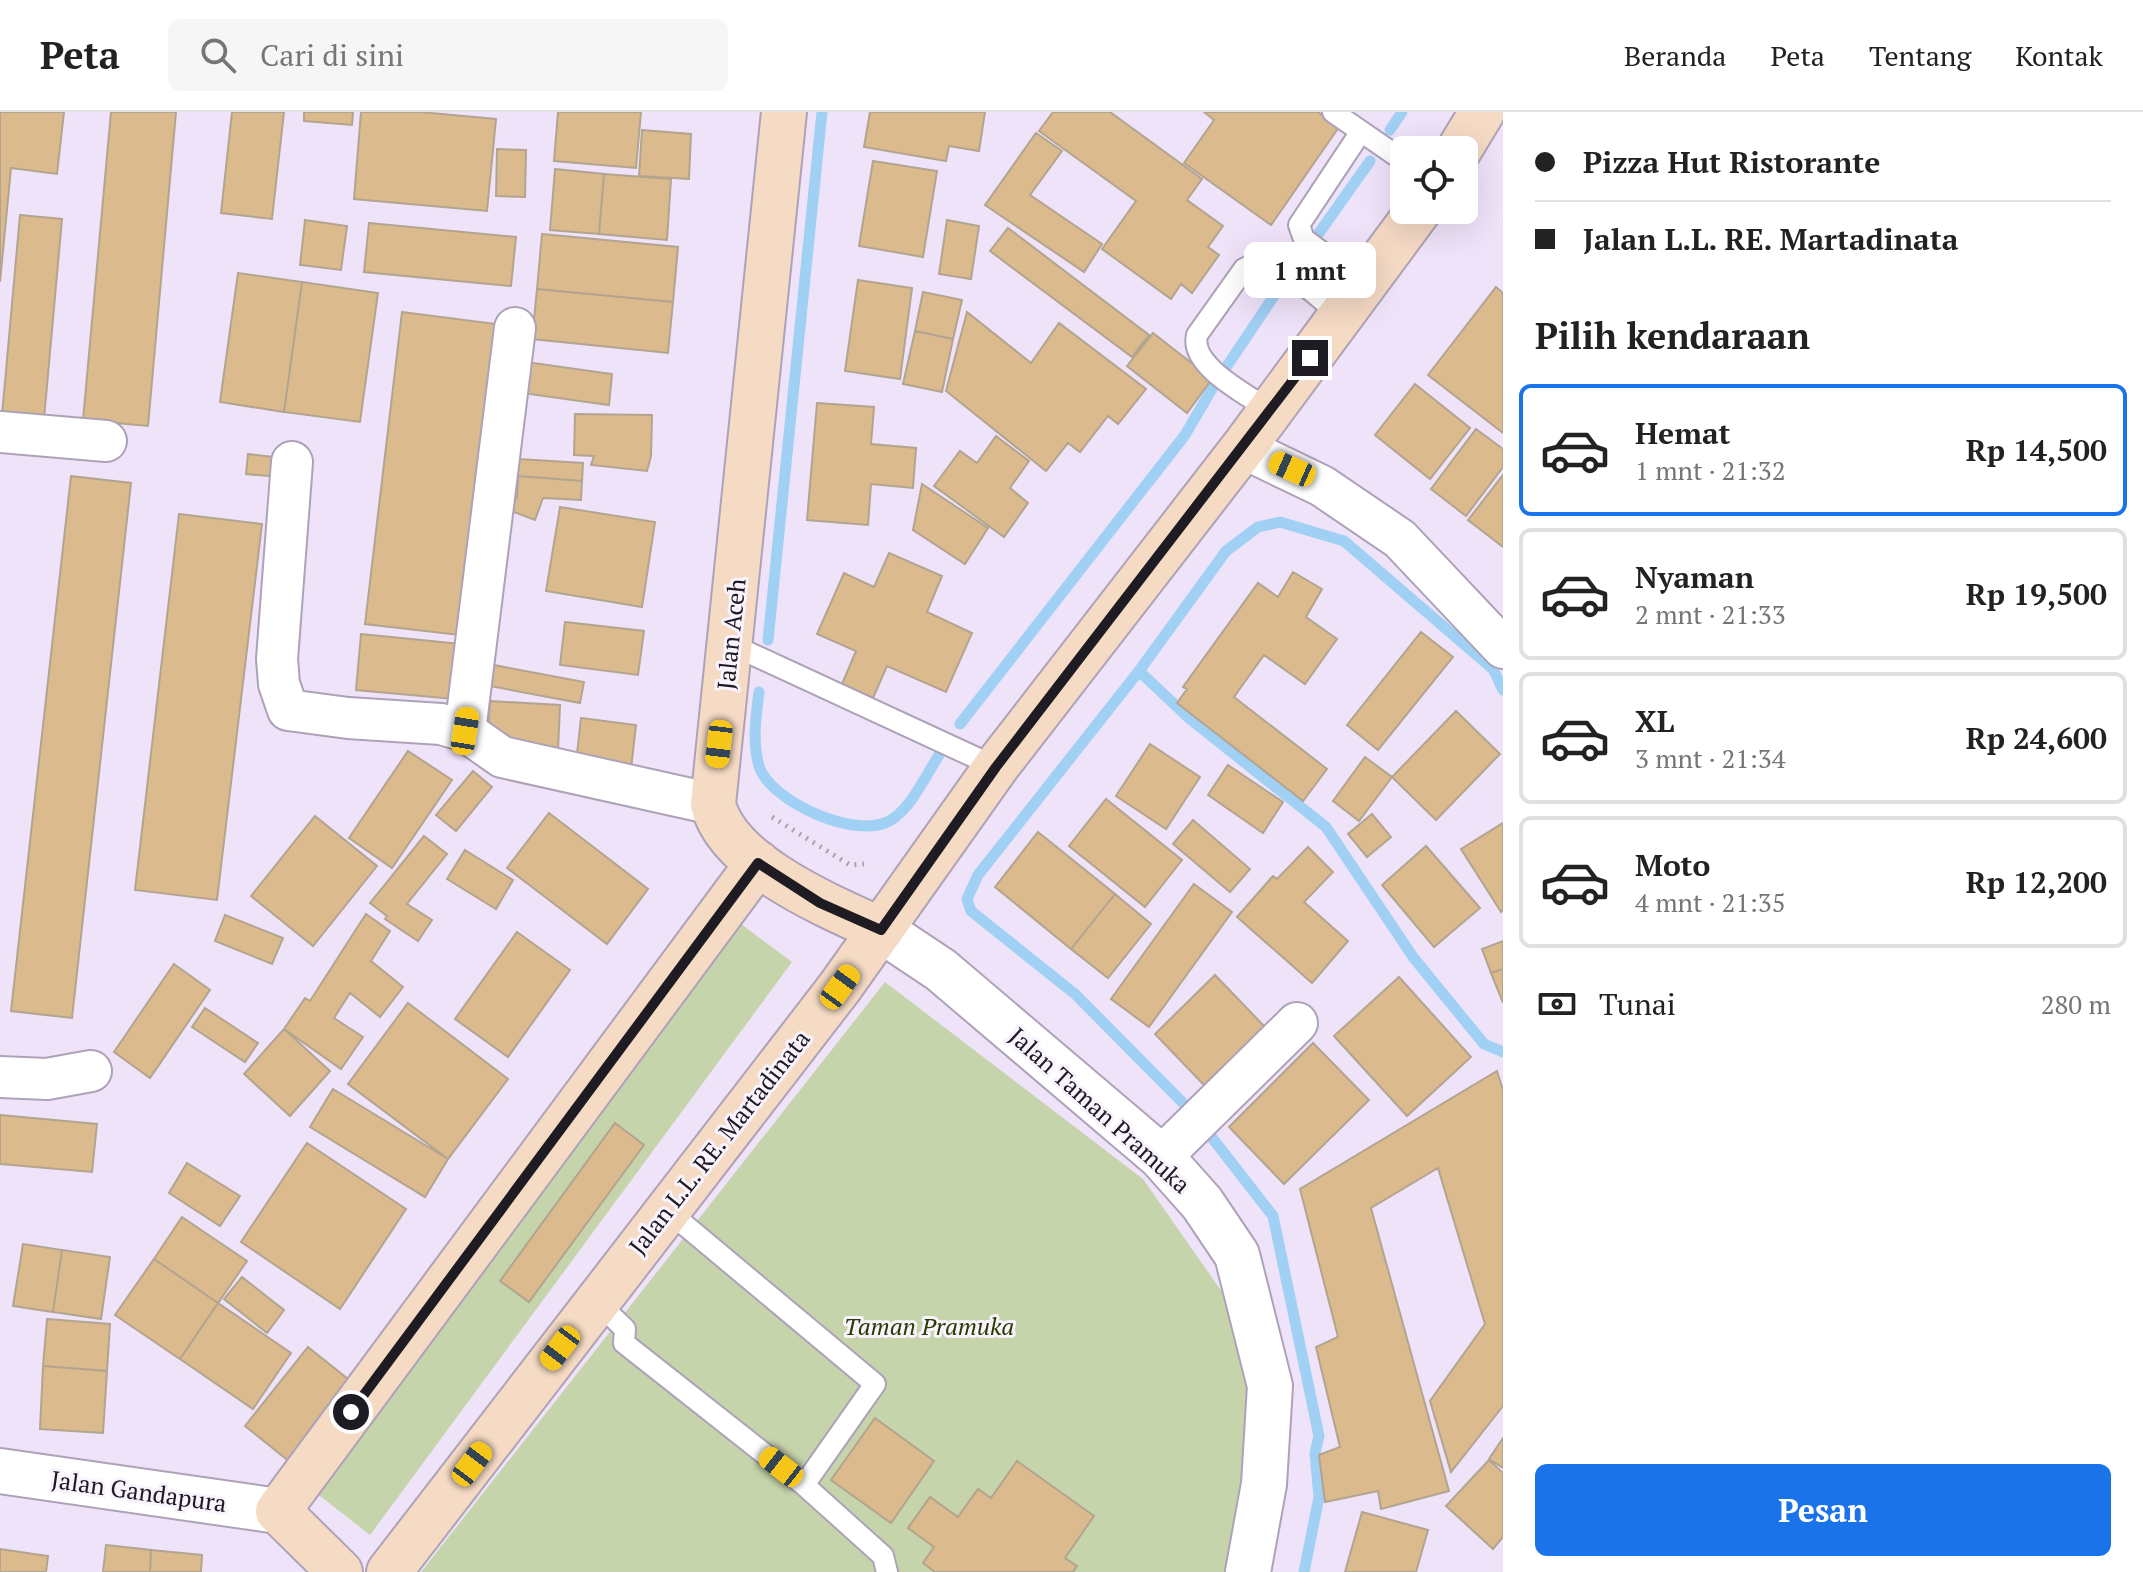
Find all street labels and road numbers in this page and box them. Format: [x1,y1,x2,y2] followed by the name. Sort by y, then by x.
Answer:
[709,577,753,691] street label: Jalan Aceh
[1003,1020,1197,1200] street label: Jalan Taman Pramuka
[621,1023,817,1261] street label: Jalan L.L. RE. Martadinata
[49,1463,229,1519] street label: Jalan Gandapura

